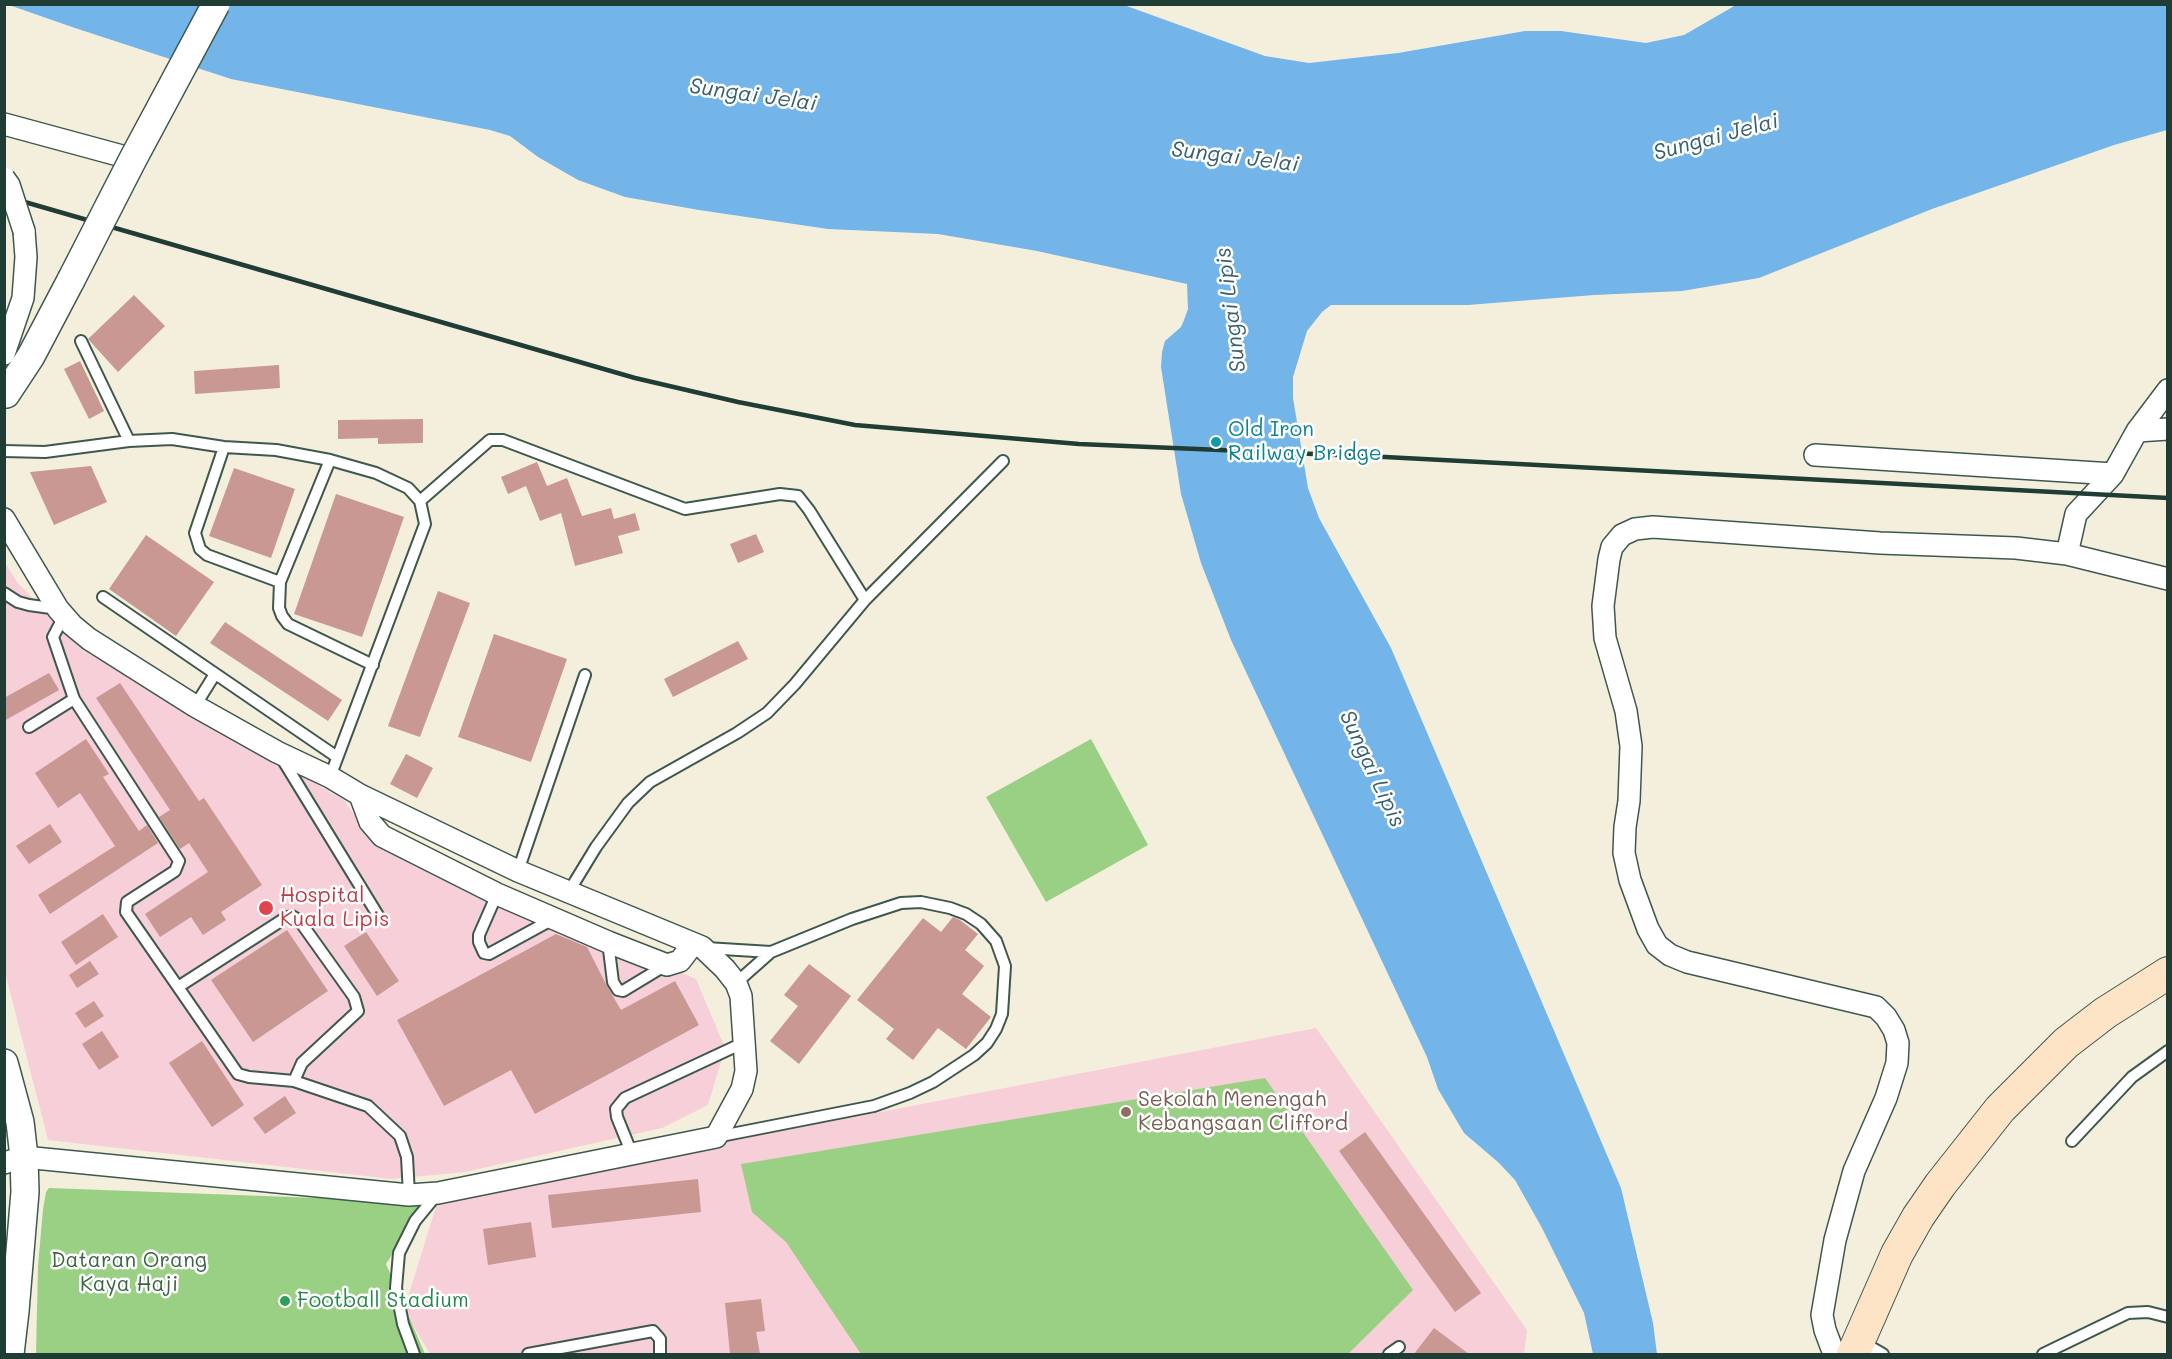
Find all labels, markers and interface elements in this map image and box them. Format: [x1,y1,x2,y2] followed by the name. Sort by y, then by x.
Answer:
[688,73,818,117] water label: Sungai Jelai
[1651,108,1781,166] water label: Sungai Jelai
[1170,136,1300,178] water label: Sungai Jelai
[1210,246,1252,374] water label: Sungai Lipis
[1228,417,1382,467] place label: Old Iron Railway Bridge
[1209,435,1223,449] marker: Old Iron Railway Bridge
[1333,706,1411,832] water label: Sungai Lipis
[280,883,389,933] place label: Hospital Kuala Lipis
[257,899,275,917] marker: Hospital Kuala Lipis
[1138,1087,1348,1137] place label: Sekolah Menengah Kebangsaan Clifford
[1119,1105,1133,1119] marker: Sekolah Menengah Kebangsaan Clifford
[51,1248,207,1298] park label: Dataran Orang Kaya Haji
[297,1288,469,1314] place label: Football Stadium
[278,1294,292,1308] marker: Football Stadium

